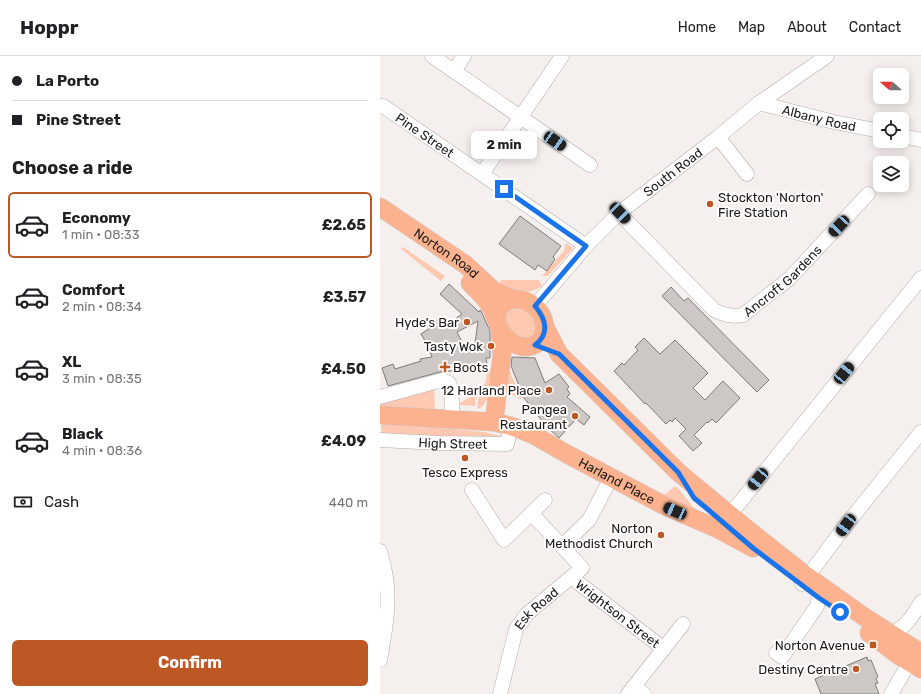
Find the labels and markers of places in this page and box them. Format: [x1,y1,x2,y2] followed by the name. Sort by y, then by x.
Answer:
[718,190,823,220] place label: Stockton 'Norton' Fire Station
[705,199,715,209] marker: Stockton 'Norton' Fire Station
[395,315,459,330] place label: Hyde's Bar
[462,317,472,327] marker: Hyde's Bar
[424,339,483,354] place label: Tasty Wok
[486,341,496,351] marker: Tasty Wok
[453,360,489,375] place label: Boots
[440,362,450,372] marker: Boots
[441,383,541,398] place label: 12 Harland Place
[544,385,554,395] marker: 12 Harland Place
[500,402,567,432] place label: Pangea Restaurant
[570,411,580,421] marker: Pangea Restaurant
[460,453,470,463] marker: Tesco Express
[422,465,508,480] place label: Tesco Express
[545,521,653,551] place label: Norton Methodist Church
[656,530,666,540] marker: Norton Methodist Church
[775,638,865,653] place label: Norton Avenue
[868,640,878,650] marker: Norton Avenue
[758,662,848,677] place label: Destiny Centre
[851,664,861,674] marker: Destiny Centre

